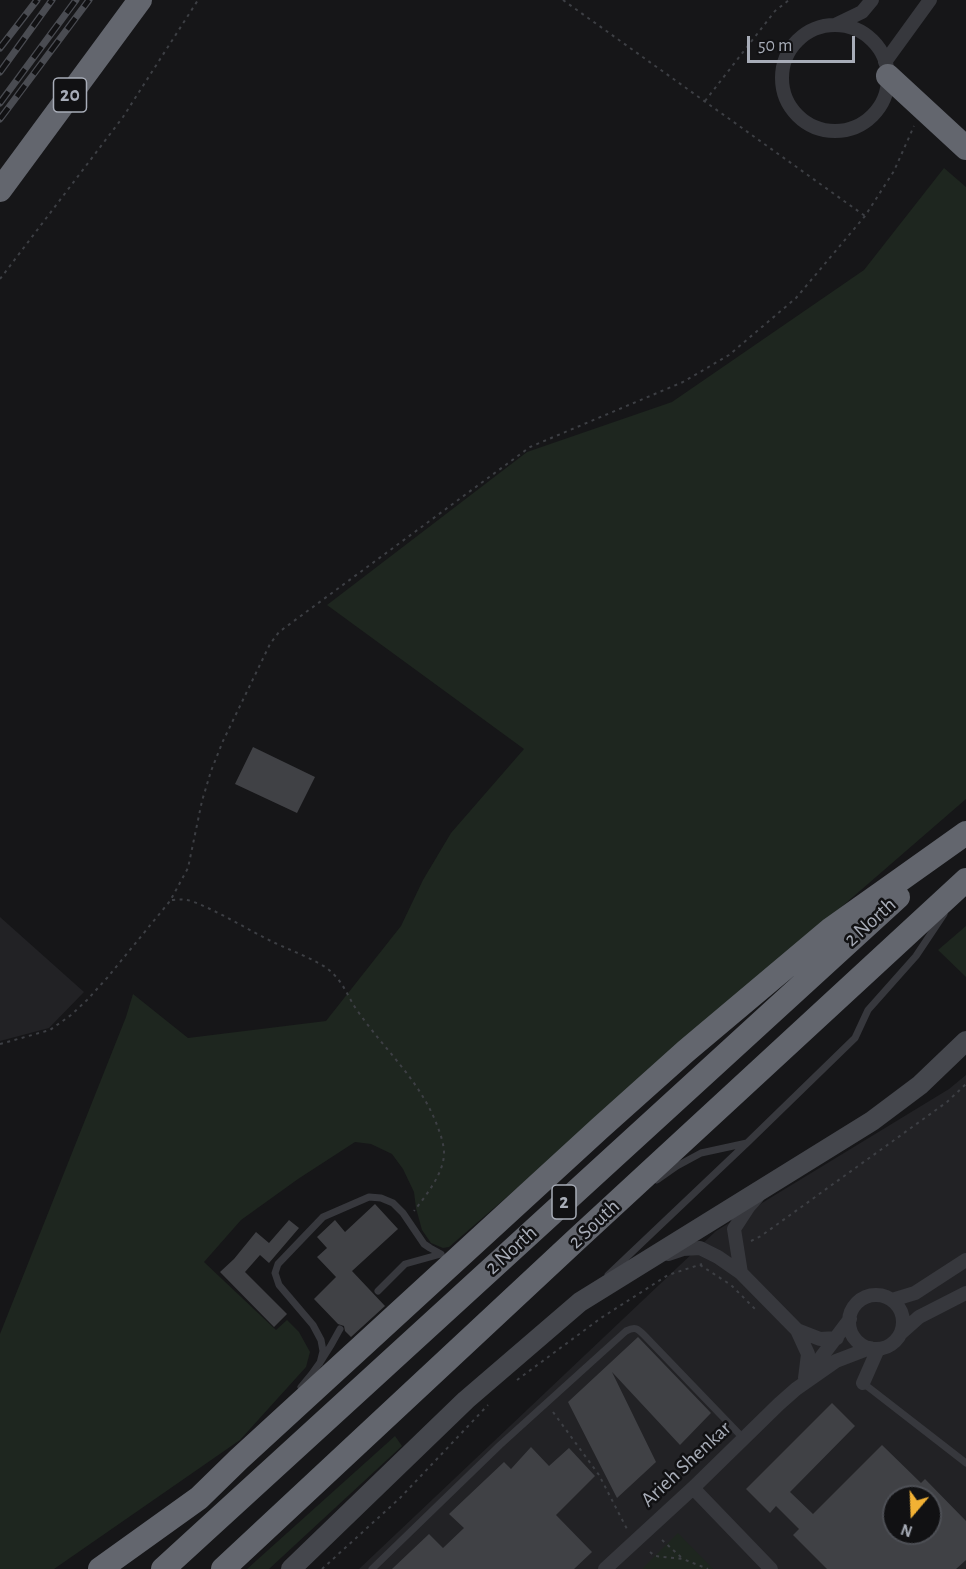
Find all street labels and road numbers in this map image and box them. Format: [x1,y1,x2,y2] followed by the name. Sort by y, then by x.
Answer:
[54,78,86,112] road number: 20
[839,892,901,952] street label: 2 North
[552,1185,576,1219] road number: 2
[563,1194,625,1254] street label: 2 South
[480,1220,542,1280] street label: 2 North
[636,1416,736,1512] street label: Arieh Shenkar

